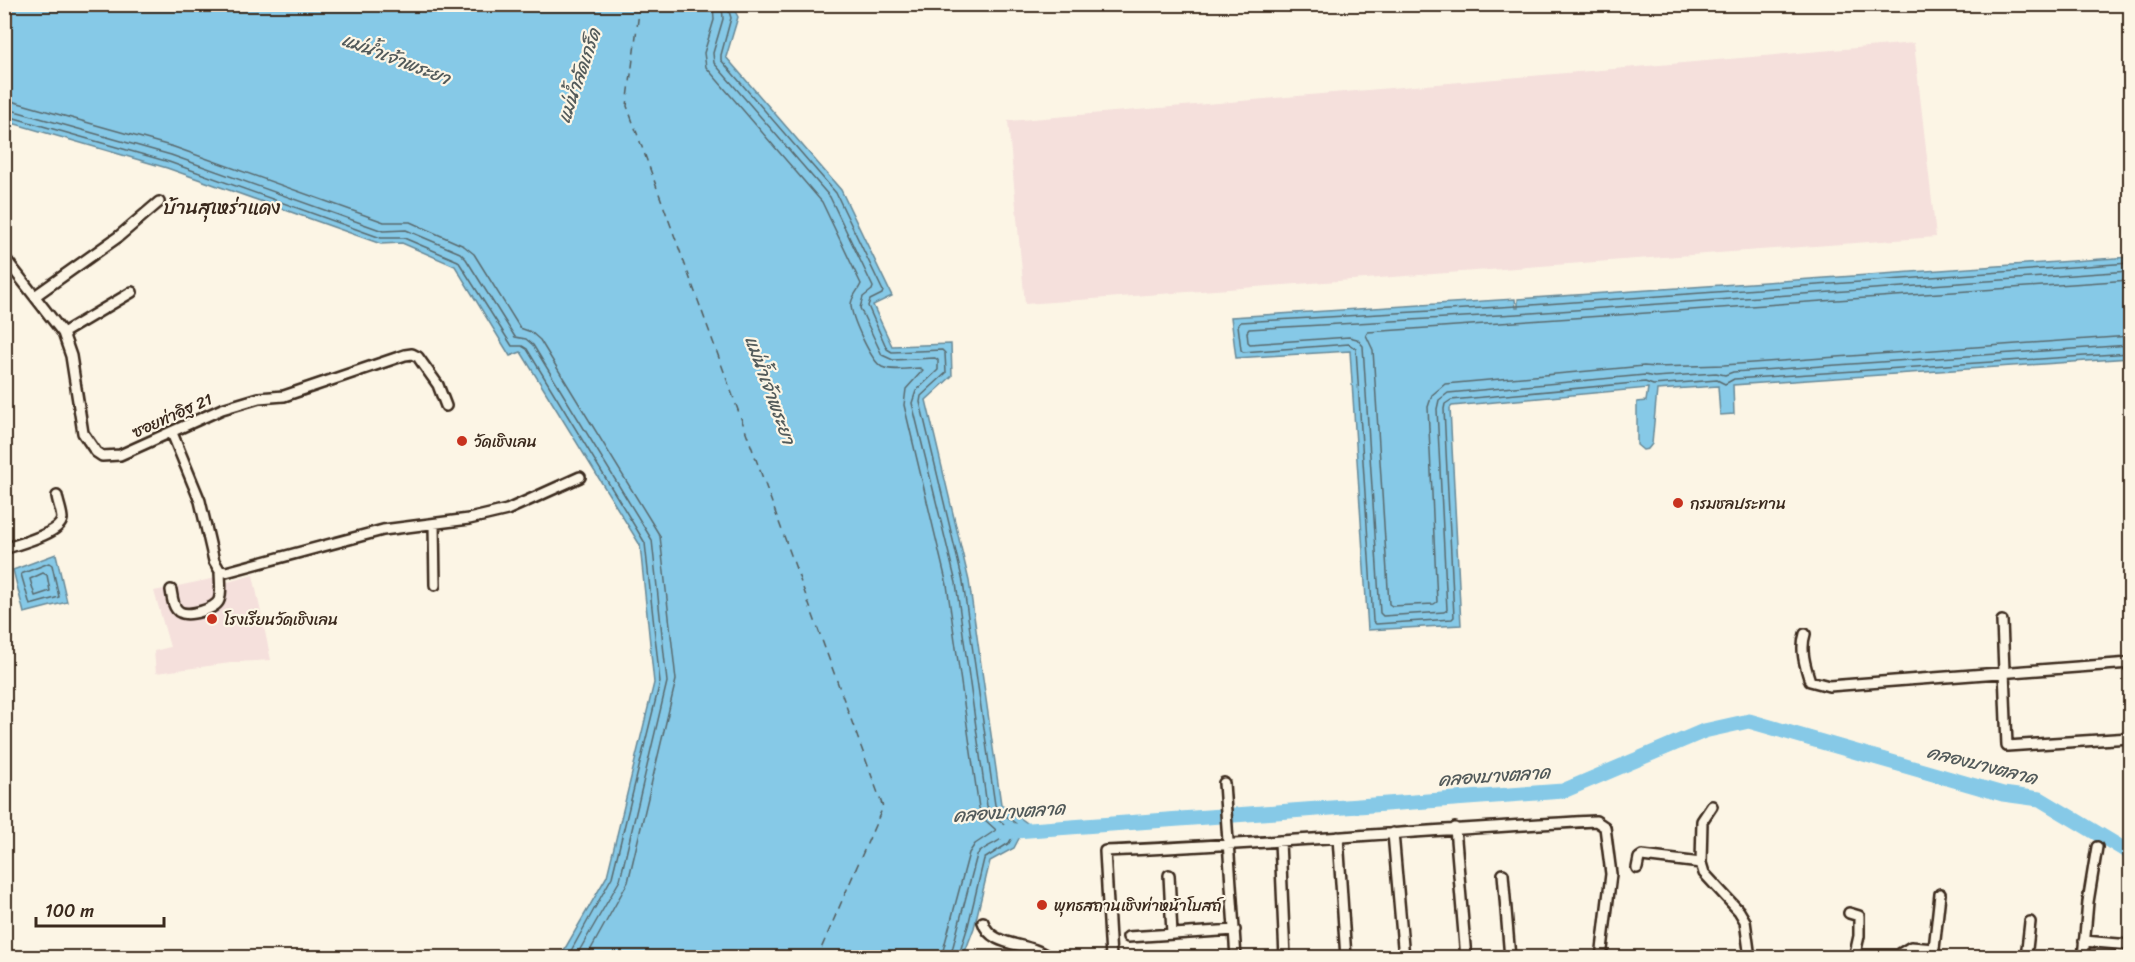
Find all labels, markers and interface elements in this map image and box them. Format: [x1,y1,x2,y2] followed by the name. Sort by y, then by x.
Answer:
[548,23,611,128] water label: แม่น้ำลัดเกร็ด
[337,24,456,95] water label: แม่น้ำเจ้าพระยา
[164,190,280,225] district label: บ้านสุเหร่าแดง
[736,331,805,450] water label: แม่น้ำเจ้าพระยา
[127,385,217,446] street label: ซอยท่าอิฐ 21
[474,427,537,456] place label: วัดเชิงเลน
[455,434,469,448] marker: วัดเชิงเลน
[1690,489,1786,518] place label: กรมชลประทาน
[1671,496,1685,510] marker: กรมชลประทาน
[224,605,338,634] place label: โรงเรียนวัดเชิงเลน
[205,612,219,626] marker: โรงเรียนวัดเชิงเลน
[1924,736,2042,795] water label: คลองบางตลาด
[1437,756,1553,796] water label: คลองบางตลาด
[952,792,1068,832] water label: คลองบางตลาด
[36,890,164,928] scale bar
[1054,891,1224,920] place label: พุทธสถานเชิงท่าหน้าโบสถ์
[45,895,94,927] text: 100 m
[1035,898,1049,912] marker: พุทธสถานเชิงท่าหน้าโบสถ์

